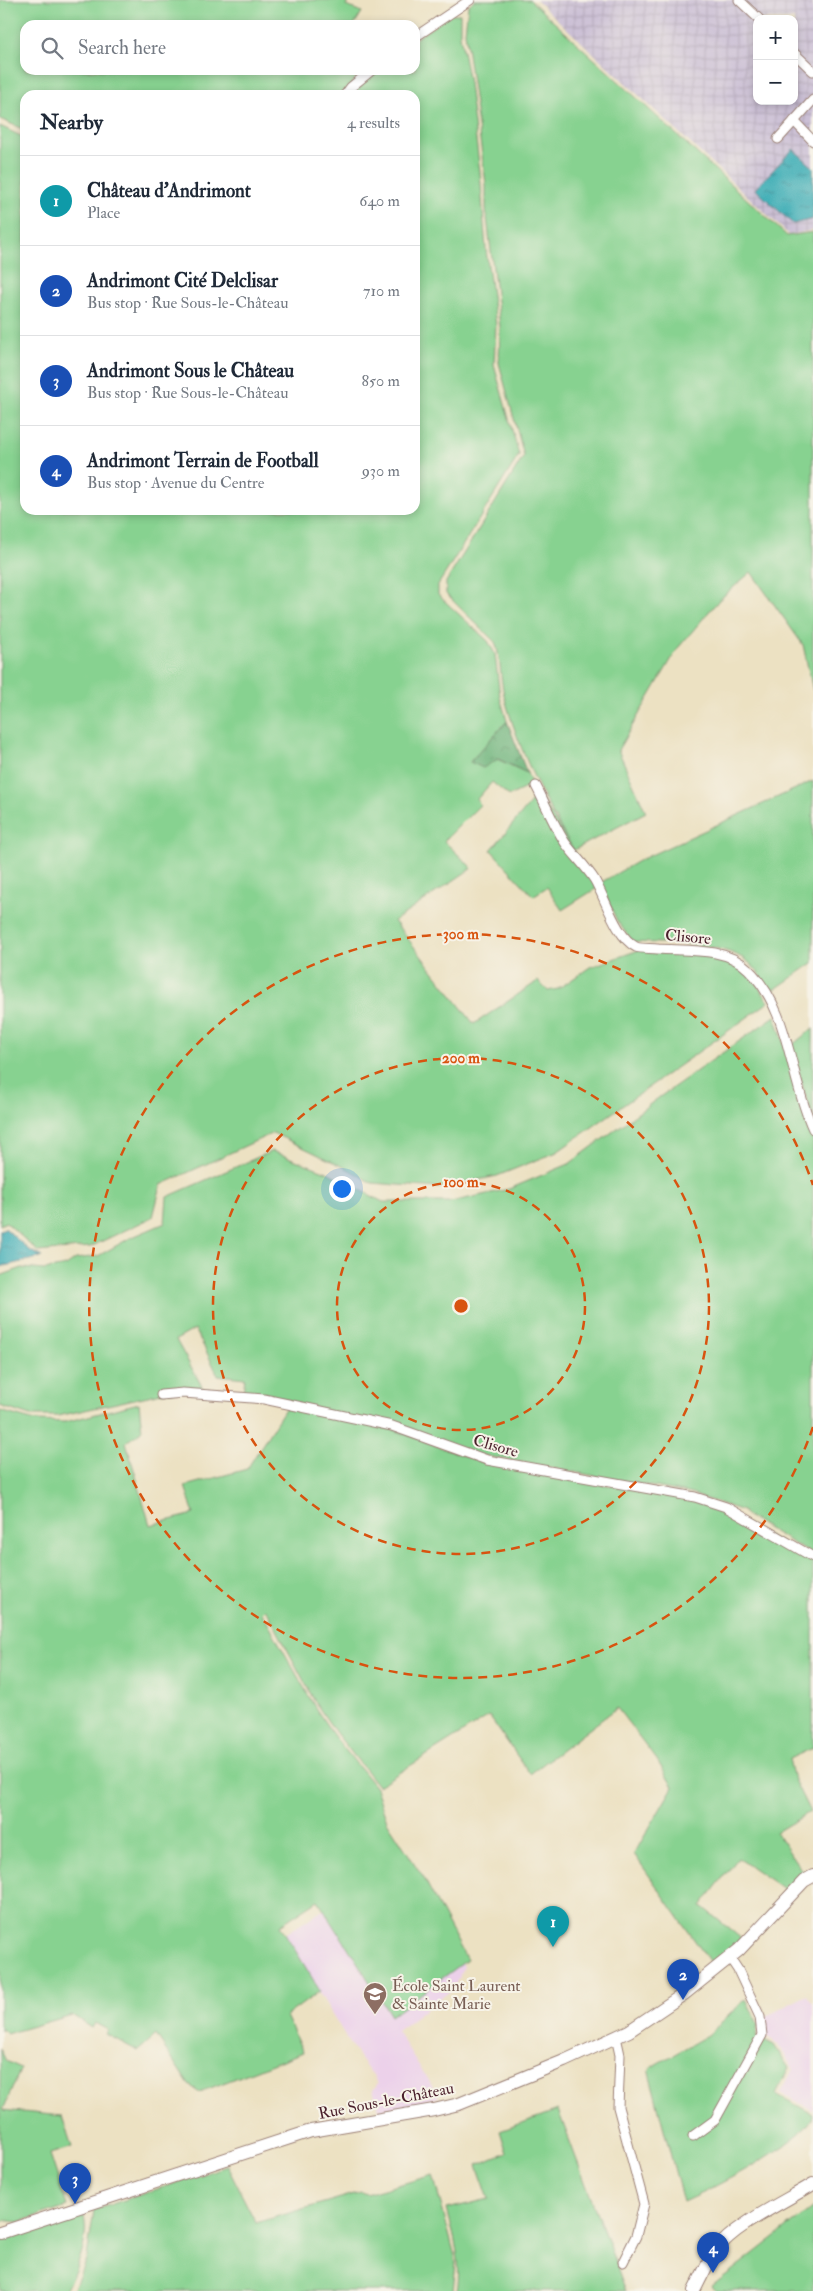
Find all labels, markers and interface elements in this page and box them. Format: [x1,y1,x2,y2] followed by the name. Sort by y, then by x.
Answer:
[753,15,798,105] map controls
[753,15,798,60] button: +
[20,20,420,75] search box
[38,34,66,62] icon: search
[78,36,166,60] text: Search here
[753,60,798,105] button: −
[40,109,103,136] text: Nearby
[347,113,400,133] text: 4 results
[87,179,251,203] text: Château d'Andrimont
[53,191,59,211] text: 1
[359,191,400,211] text: 640 m
[87,203,120,223] text: Place
[87,269,278,293] text: Andrimont Cité Delclisar
[52,281,60,301] text: 2
[363,281,400,301] text: 710 m
[87,293,289,313] text: Bus stop · Rue Sous-le-Château
[87,359,294,383] text: Andrimont Sous le Château
[53,371,59,391] text: 3
[362,371,400,391] text: 850 m
[87,383,289,403] text: Bus stop · Rue Sous-le-Château
[87,449,319,473] text: Andrimont Terrain de Football
[52,461,60,481] text: 4
[362,461,400,481] text: 930 m
[87,473,264,493] text: Bus stop · Avenue du Centre
[443,925,479,944] text: 300 m
[664,925,712,949] street label: Clisore
[442,1049,480,1068] text: 200 m
[443,1173,479,1192] text: 100 m
[329,1176,355,1202] your location
[452,1297,470,1315] centre of rings
[471,1430,521,1462] street label: Clisore
[537,1906,569,1947] pin: 1
[667,1959,699,2000] pin: 2
[392,1975,520,2014] place label: École Saint Laurent & Sainte Marie
[362,1981,388,2015] school or university icon: École Saint Laurent & Sainte Marie
[317,2078,456,2124] street label: Rue Sous-le-Château
[59,2163,91,2204] pin: 3
[697,2232,729,2273] pin: 4

